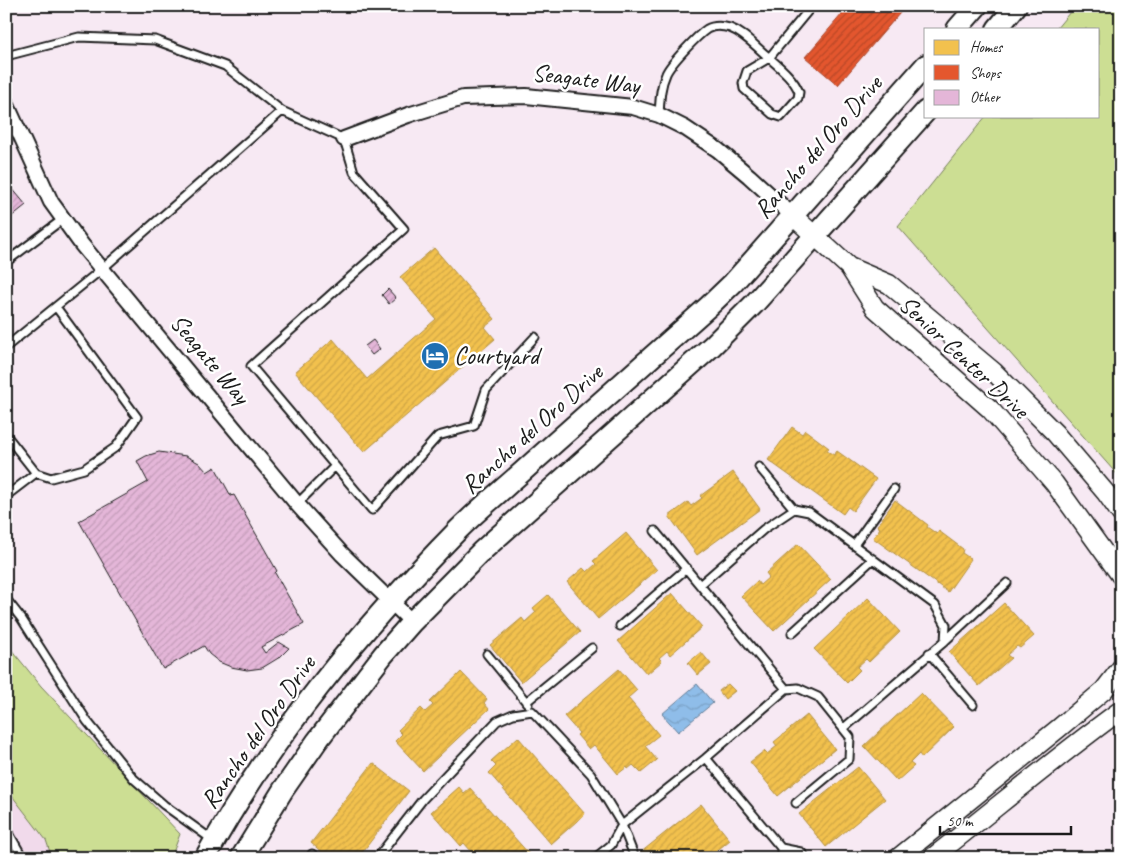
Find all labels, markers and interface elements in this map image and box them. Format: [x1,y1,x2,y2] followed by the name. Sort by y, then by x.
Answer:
[924,28,1100,118] legend
[970,38,1004,57] text: Homes
[530,57,644,102] street label: Seagate Way
[970,64,1003,83] text: Shops
[747,67,890,225] street label: Rancho del Oro Drive
[970,88,1001,107] text: Other
[892,288,1037,427] street label: Senior Center Drive
[163,307,259,413] street label: Seagate Way
[454,340,543,372] place label: Courtyard
[420,341,450,371] hotel icon: Courtyard
[455,356,611,501] street label: Rancho del Oro Drive
[193,648,324,815] street label: Rancho del Oro Drive
[940,804,1071,836] scale bar
[947,812,974,831] text: 50 m

